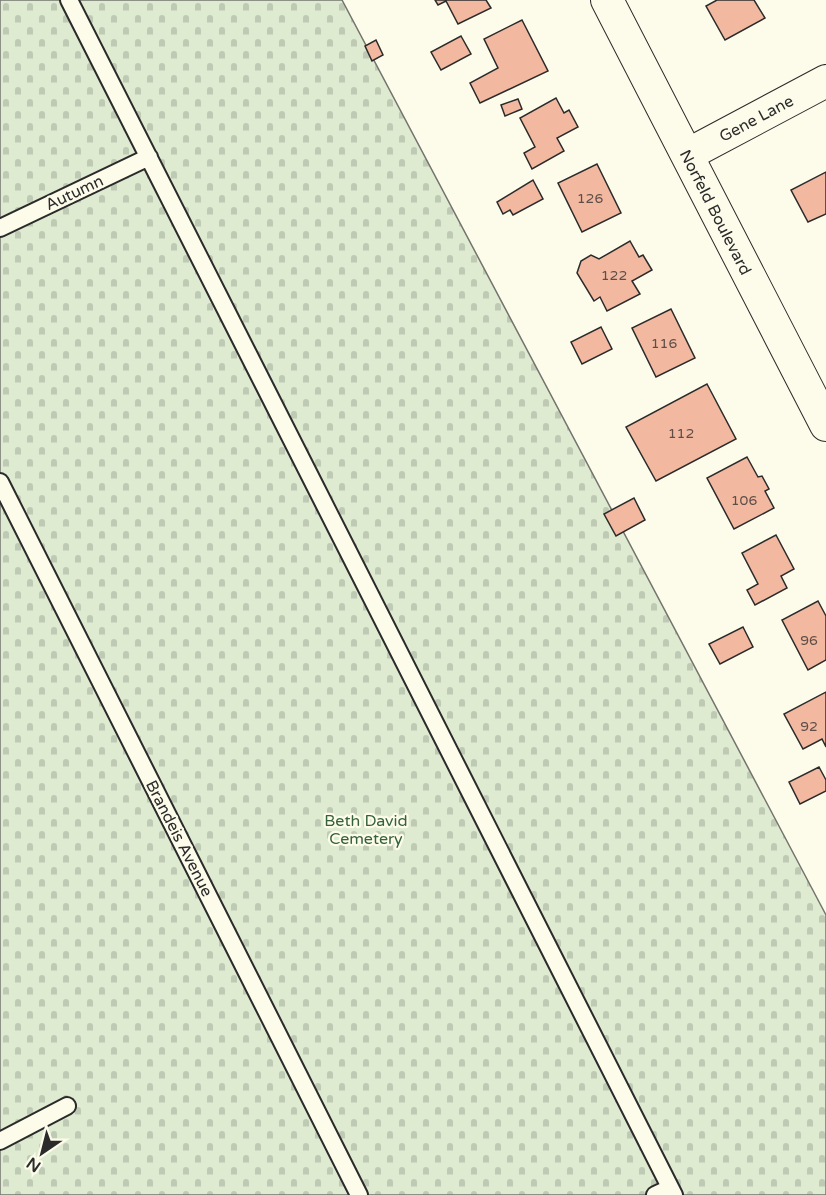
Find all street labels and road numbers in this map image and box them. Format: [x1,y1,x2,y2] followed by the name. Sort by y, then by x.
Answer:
[716,91,797,147] street label: Gene Lane
[675,146,755,279] street label: Norfeld Boulevard
[42,171,107,215] street label: Autumn
[141,777,217,900] street label: Brandeis Avenue

